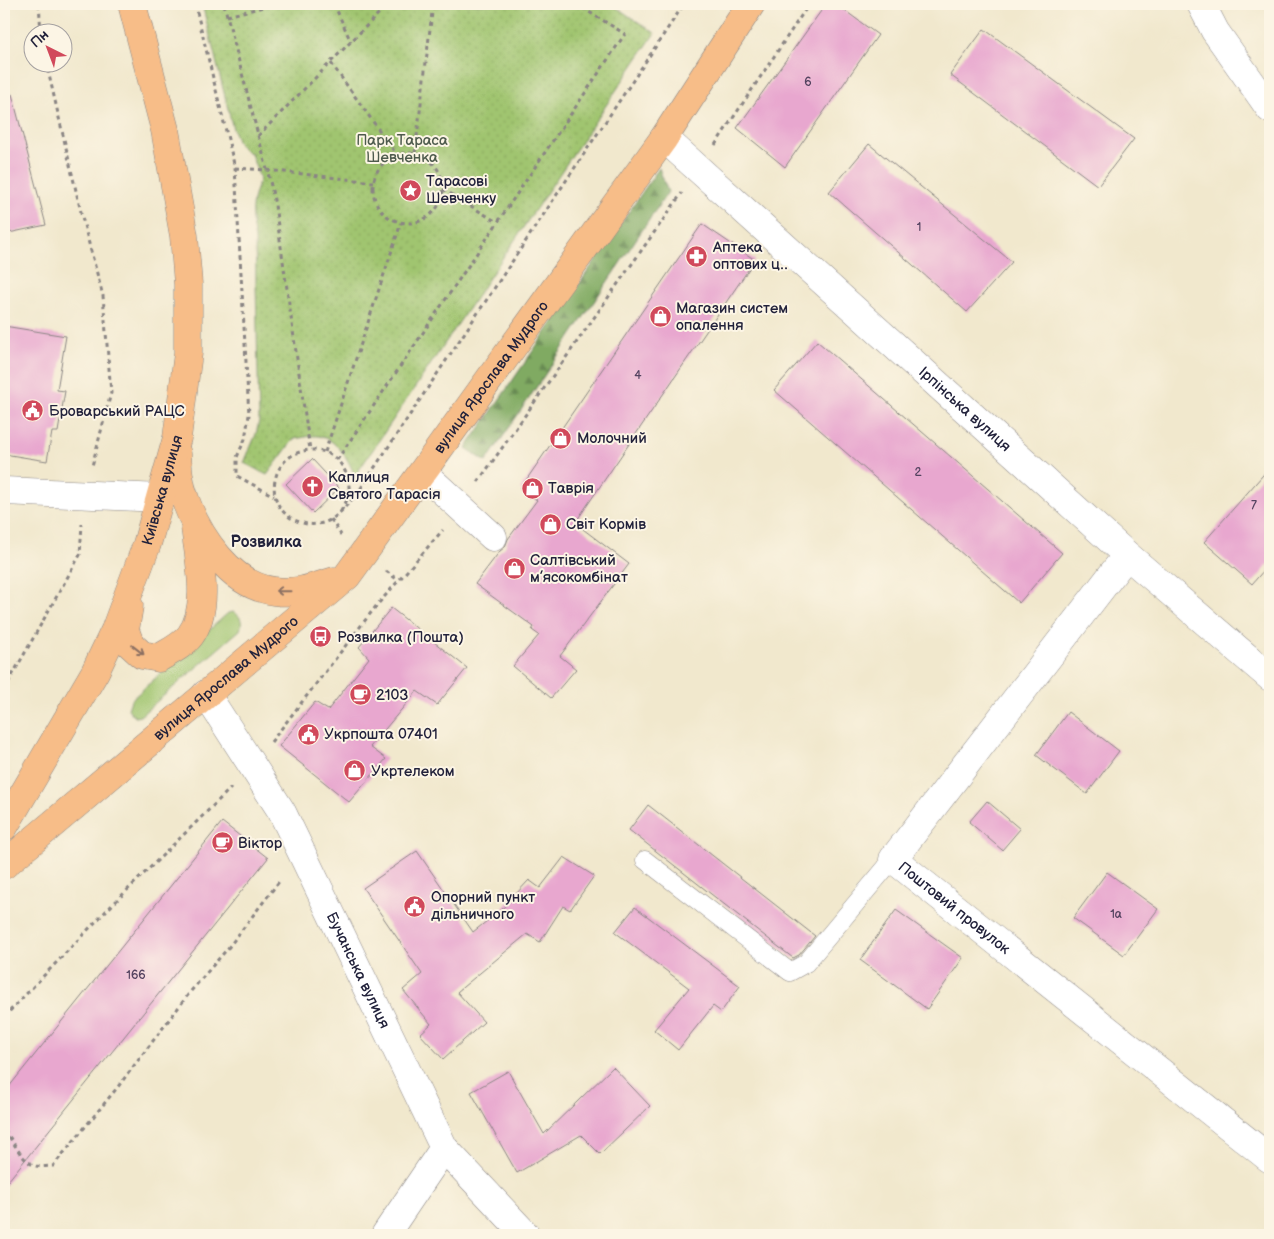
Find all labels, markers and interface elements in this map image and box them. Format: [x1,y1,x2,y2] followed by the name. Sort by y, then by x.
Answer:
[22,22,72,72] north arrow
[27,26,52,51] text: Пн
[804,75,812,90] house number: 6
[356,131,448,167] park label: Парк Тараса Шевченка
[426,172,496,208] place label: Тарасові Шевченку
[398,178,422,202] place icon: Тарасові Шевченку
[917,220,921,235] house number: 1
[712,238,788,274] place label: Аптека оптових ц‥
[685,244,709,268] pharmacy icon: Аптека оптових ц‥
[430,297,553,457] street label: вулиця Ярослава Мудрого
[676,299,788,335] place label: Магазин систем опалення
[648,305,672,329] shop icon: Магазин систем опалення
[914,363,1015,456] street label: Ірпінська вулиця
[634,368,642,383] house number: 4
[21,399,45,423] public building icon: Броварський РАЦС
[49,402,185,421] place label: Броварський РАЦС
[549,426,573,450] shop icon: Молочний
[577,429,647,448] place label: Молочний
[138,433,187,548] street label: Київська вулиця
[914,465,922,480] house number: 2
[328,468,441,504] place label: Каплиця Святого Тарасія
[300,474,324,498] church icon: Каплиця Святого Тарасія
[520,476,544,500] shop icon: Таврія
[548,479,594,498] place label: Таврія
[1251,498,1257,513] house number: 7
[538,512,562,536] shop icon: Світ Кормів
[566,515,646,534] place label: Світ Кормів
[230,533,302,552] district label: Розвилка
[530,551,628,587] place label: Салтівський м’ясокомбінат
[502,557,526,581] shop icon: Салтівський м’ясокомбінат
[276,587,292,596] one-way arrow
[150,612,303,745] street label: вулиця Ярослава Мудрого
[309,625,333,649] bus stop icon: Розвилка (Пошта)
[337,628,464,647] place label: Розвилка (Пошта)
[132,645,145,656] one-way arrow
[348,683,372,707] cafe icon: 2103
[376,686,408,705] place label: 2103
[296,722,320,746] public building icon: Укрпошта 07401
[324,725,438,744] place label: Укрпошта 07401
[343,759,367,783] shop icon: Укртелеком
[371,762,455,781] place label: Укртелеком
[210,831,234,855] cafe icon: Віктор
[238,834,283,853] place label: Віктор
[894,858,1014,959] street label: Поштовий провулок
[431,888,535,924] place label: Опорний пункт дільничного
[403,894,427,918] public building icon: Опорний пункт дільничного
[1110,907,1122,922] house number: 1а
[322,909,394,1032] street label: Бучанська вулиця
[126,968,146,983] house number: 166

